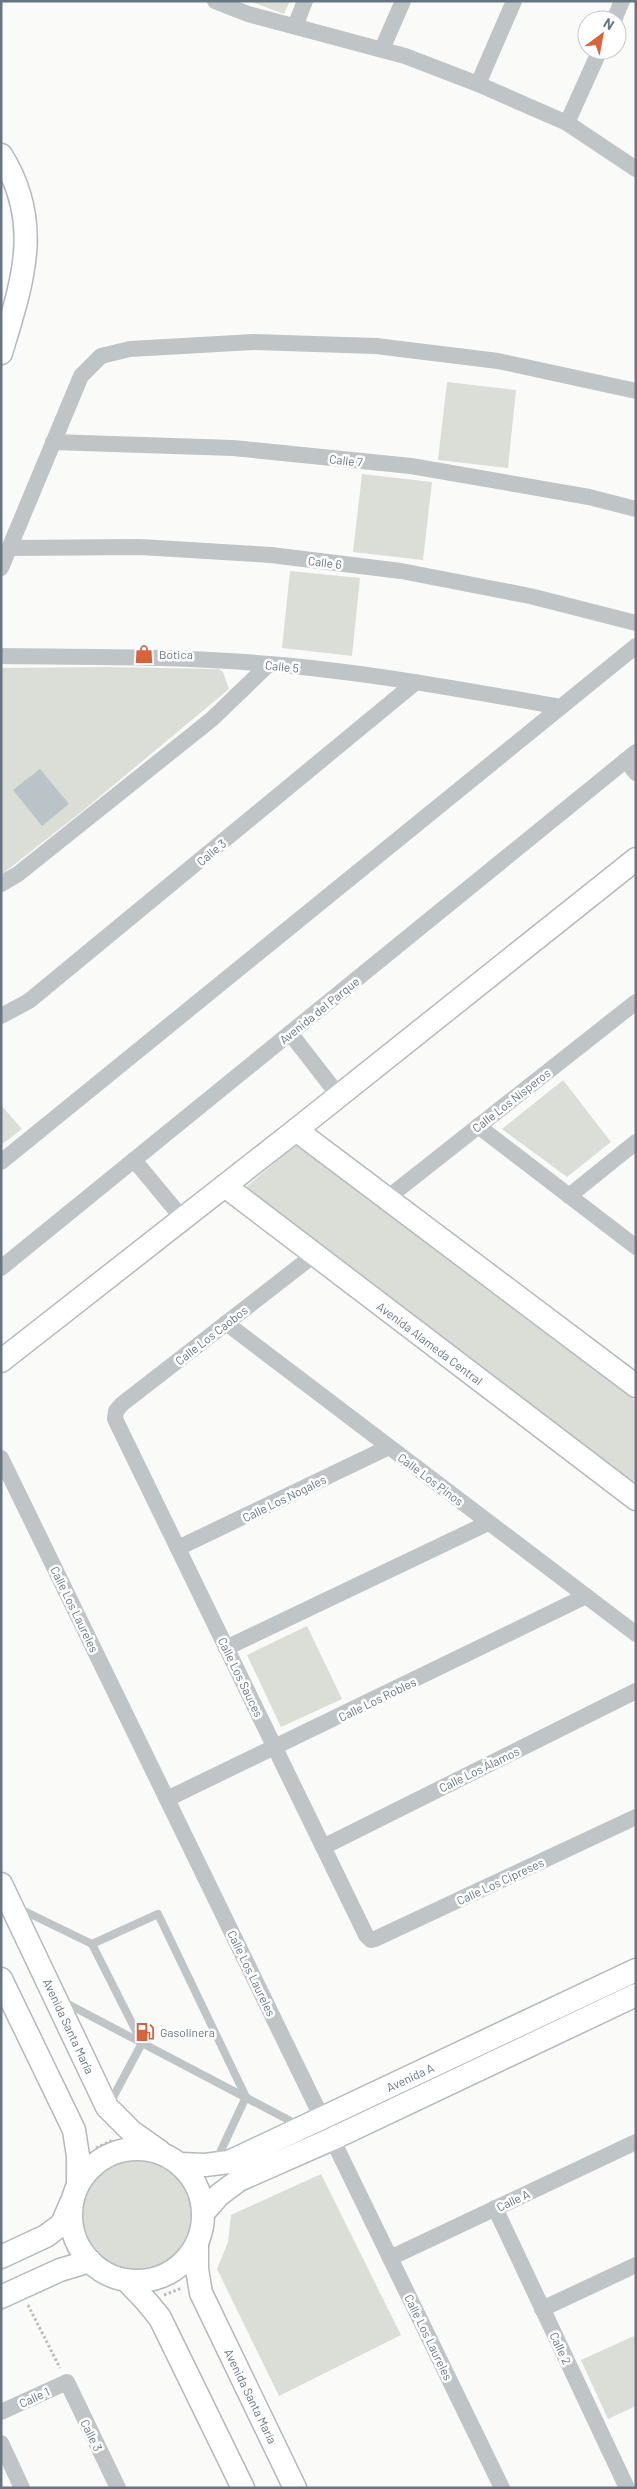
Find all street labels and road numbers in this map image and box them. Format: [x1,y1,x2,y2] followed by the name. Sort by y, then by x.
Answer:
[329,451,364,469] street label: Calle 7
[307,553,343,571] street label: Calle 6
[264,657,300,675] street label: Calle 5
[194,836,228,868] street label: Calle 3
[276,974,362,1046] street label: Avenida del Parque
[469,1065,553,1135] street label: Calle Los Nísperos
[374,1299,486,1387] street label: Avenida Alameda Central
[172,1302,250,1368] street label: Calle Los Caobos
[396,1450,467,1508] street label: Calle Los Pinos
[240,1472,328,1524] street label: Calle Los Nogales
[48,1564,102,1655] street label: Calle Los Laureles
[216,1635,266,1719] street label: Calle Los Sauces
[336,1674,418,1724] street label: Calle Los Robles
[437,1743,522,1794] street label: Calle Los Álamos
[454,1855,546,1907] street label: Calle Los Cipreses
[225,1928,279,2019] street label: Calle Los Laureles
[41,1976,97,2076] street label: Avenida Santa María
[384,2060,436,2094] street label: Avenida A
[494,2186,532,2214] street label: Calle A
[402,2292,456,2383] street label: Calle Los Laureles
[547,2330,575,2366] street label: Calle 2
[222,2346,280,2446] street label: Avenida Santa María
[17,2384,51,2410] street label: Calle 1
[78,2417,106,2453] street label: Calle 3

